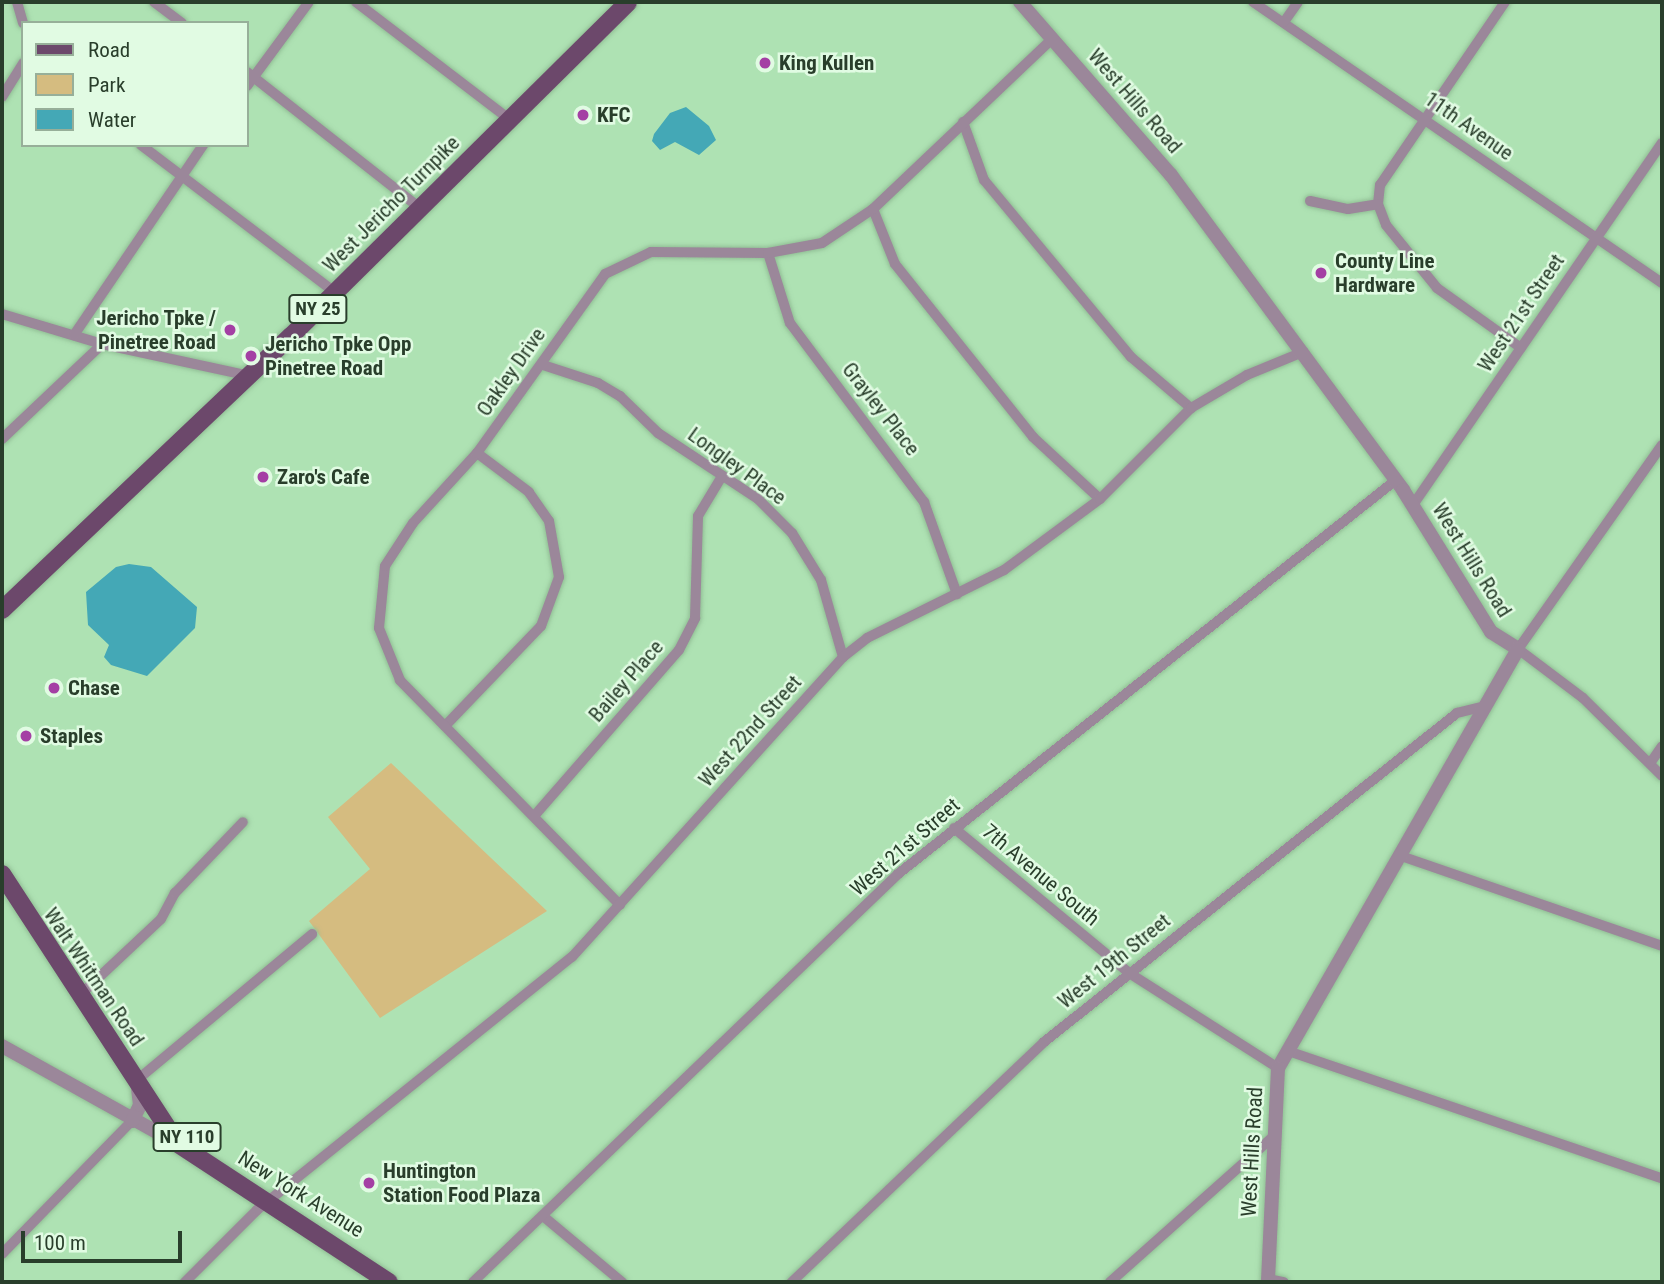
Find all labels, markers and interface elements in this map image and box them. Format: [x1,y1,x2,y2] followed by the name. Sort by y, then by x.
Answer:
[21,21,248,147] legend
[88,38,130,62] text: Road
[1083,44,1187,158] street label: West Hills Road
[779,50,874,76] place label: King Kullen
[757,55,773,71] marker: King Kullen
[88,73,125,97] text: Park
[1420,86,1518,166] street label: 11th Avenue
[597,102,631,128] place label: KFC
[575,107,591,123] marker: KFC
[88,108,136,132] text: Water
[317,130,465,278] street label: West Jericho Turnpike
[1335,248,1434,298] place label: County Line Hardware
[1472,249,1570,377] street label: West 21st Street
[1313,265,1329,281] marker: County Line Hardware
[288,294,348,324] road number: NY 25
[96,305,216,355] place label: Jericho Tpke / Pinetree Road
[222,322,238,338] marker: Jericho Tpke / Pinetree Road
[471,323,551,421] street label: Oakley Drive
[265,331,412,381] place label: Jericho Tpke Opp Pinetree Road
[243,348,259,364] marker: Jericho Tpke Opp Pinetree Road
[837,357,925,461] street label: Grayley Place
[683,422,791,510] street label: Longley Place
[277,464,370,490] place label: Zaro's Cafe
[255,469,271,485] marker: Zaro's Cafe
[1427,498,1517,622] street label: West Hills Road
[584,635,668,727] street label: Bailey Place
[693,670,807,792] street label: West 22nd Street
[68,675,120,701] place label: Chase
[46,680,62,696] marker: Chase
[40,723,103,749] place label: Staples
[18,728,34,744] marker: Staples
[845,793,965,901] street label: West 21st Street
[977,819,1105,931] street label: 7th Avenue South
[38,903,150,1051] street label: Walt Whitman Road
[1053,908,1175,1014] street label: West 19th Street
[1236,1086,1268,1218] street label: West Hills Road
[152,1121,222,1152] road number: NY 110
[234,1145,368,1243] street label: New York Avenue
[383,1158,540,1208] place label: Huntington Station Food Plaza
[361,1175,377,1191] marker: Huntington Station Food Plaza
[24,1218,186,1262] scale bar
[34,1231,86,1255] text: 100 m

